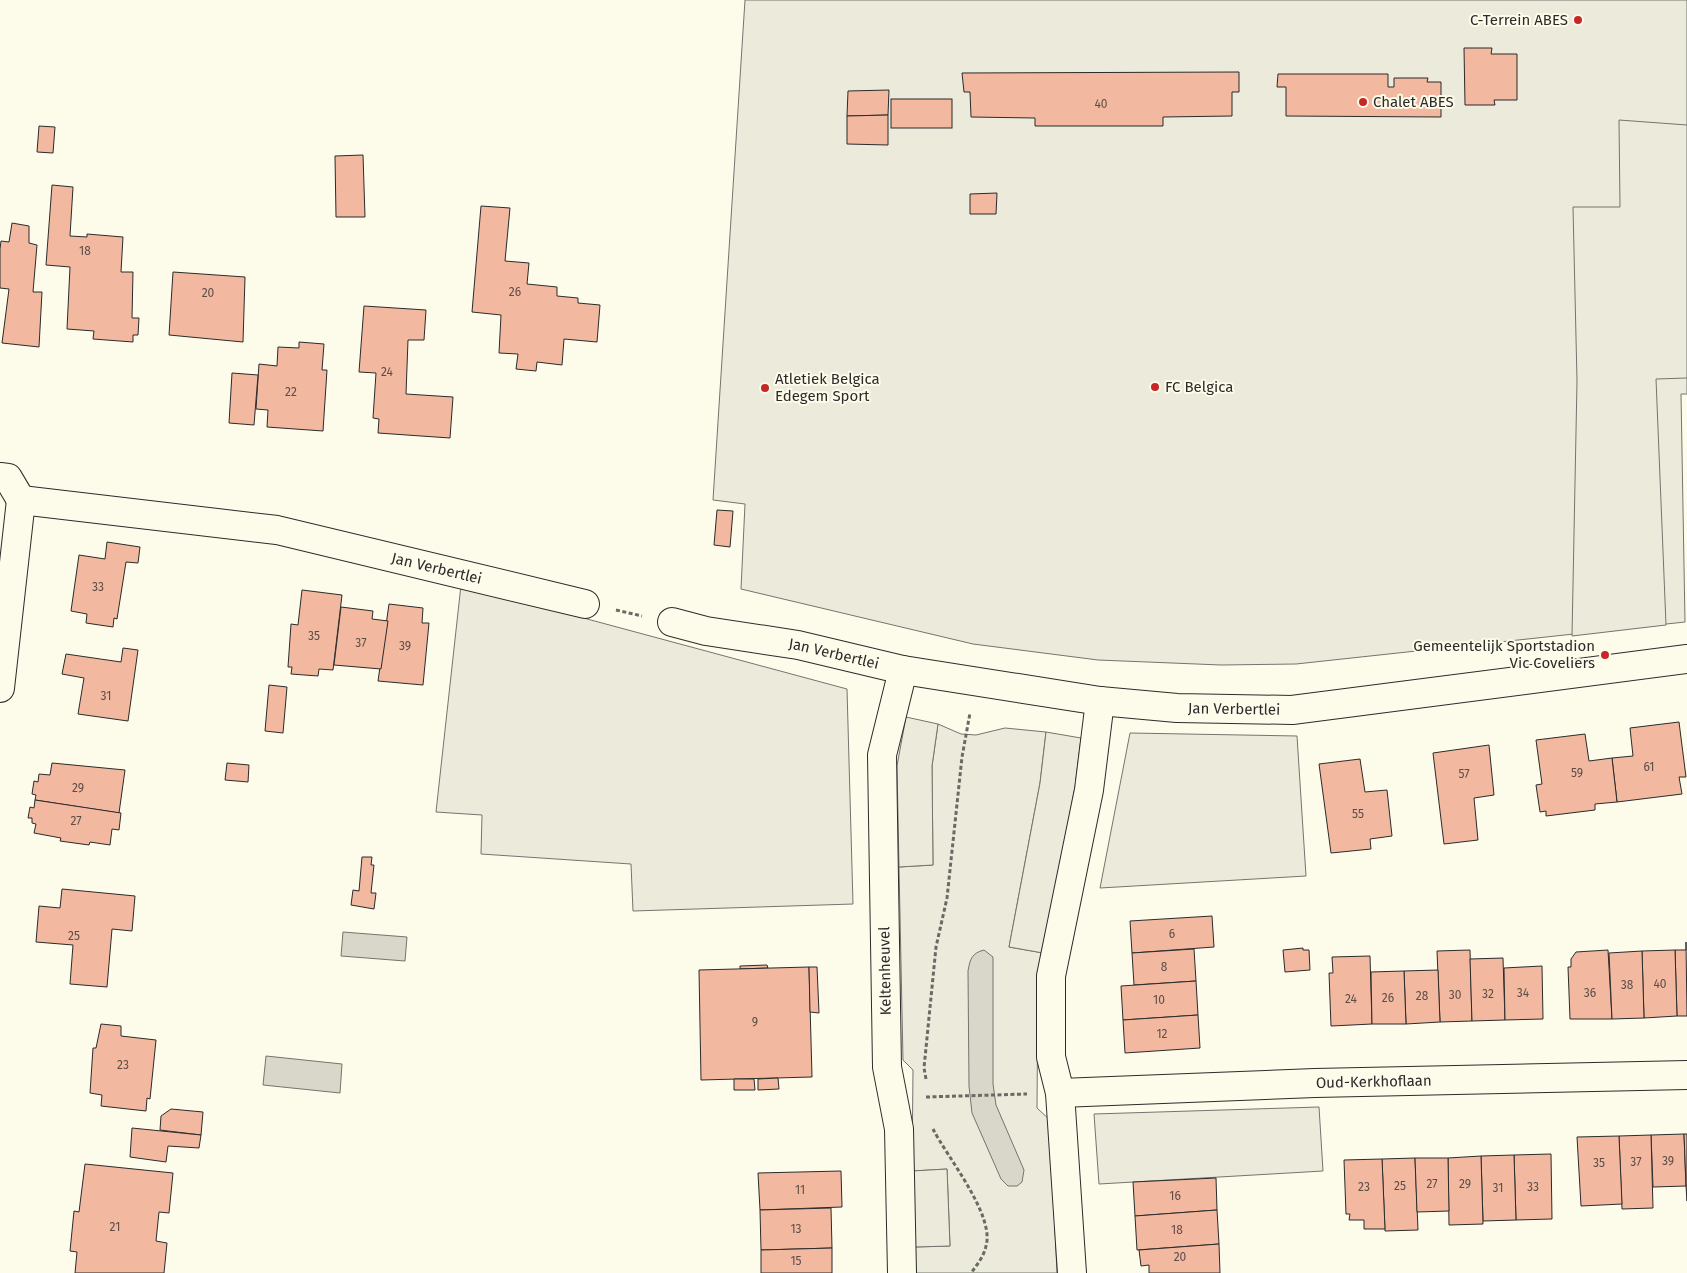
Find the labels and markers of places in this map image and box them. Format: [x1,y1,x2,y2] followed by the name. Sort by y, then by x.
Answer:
[1470,11,1568,29] place label: C-Terrein ABES
[1572,14,1584,26] marker: C-Terrein ABES
[1373,93,1454,111] place label: Chalet ABES
[1357,96,1369,108] marker: Chalet ABES
[775,370,880,405] place label: Atletiek Belgica Edegem Sport
[1165,378,1233,396] place label: FC Belgica
[1149,381,1161,393] marker: FC Belgica
[759,382,771,394] marker: Atletiek Belgica Edegem Sport
[1413,637,1595,672] place label: Gemeentelijk Sportstadion Vic Coveliers
[1599,649,1611,661] marker: Gemeentelijk Sportstadion Vic Coveliers

